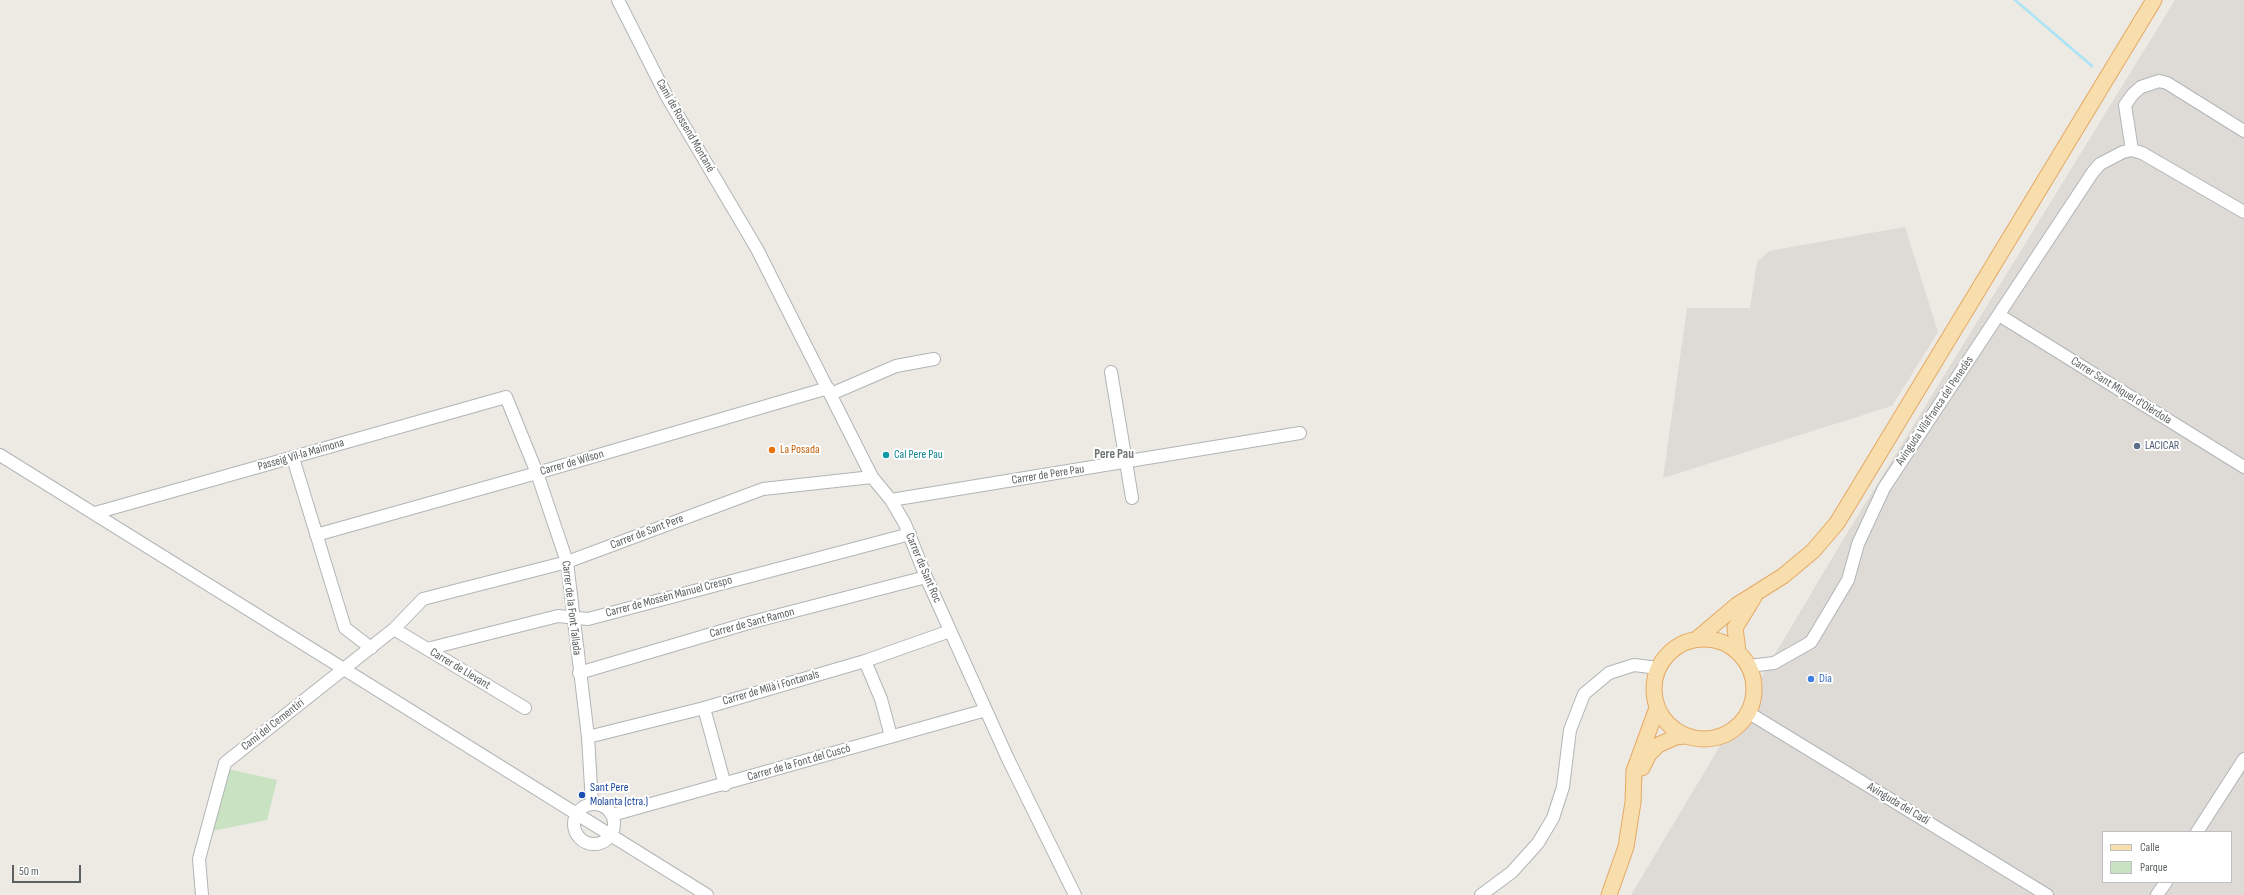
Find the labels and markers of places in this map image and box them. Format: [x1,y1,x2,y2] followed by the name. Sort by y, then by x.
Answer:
[2145,439,2179,453] place label: LACICAR
[2132,441,2142,451] marker: LACICAR
[780,443,820,457] place label: La Posada
[767,445,777,455] marker: La Posada
[894,448,943,462] place label: Cal Pere Pau
[881,450,891,460] marker: Cal Pere Pau
[1819,672,1832,686] place label: Dia
[1806,674,1816,684] marker: Dia
[590,781,648,809] place label: Sant Pere Molanta (ctra.)
[577,790,587,800] marker: Sant Pere Molanta (ctra.)

